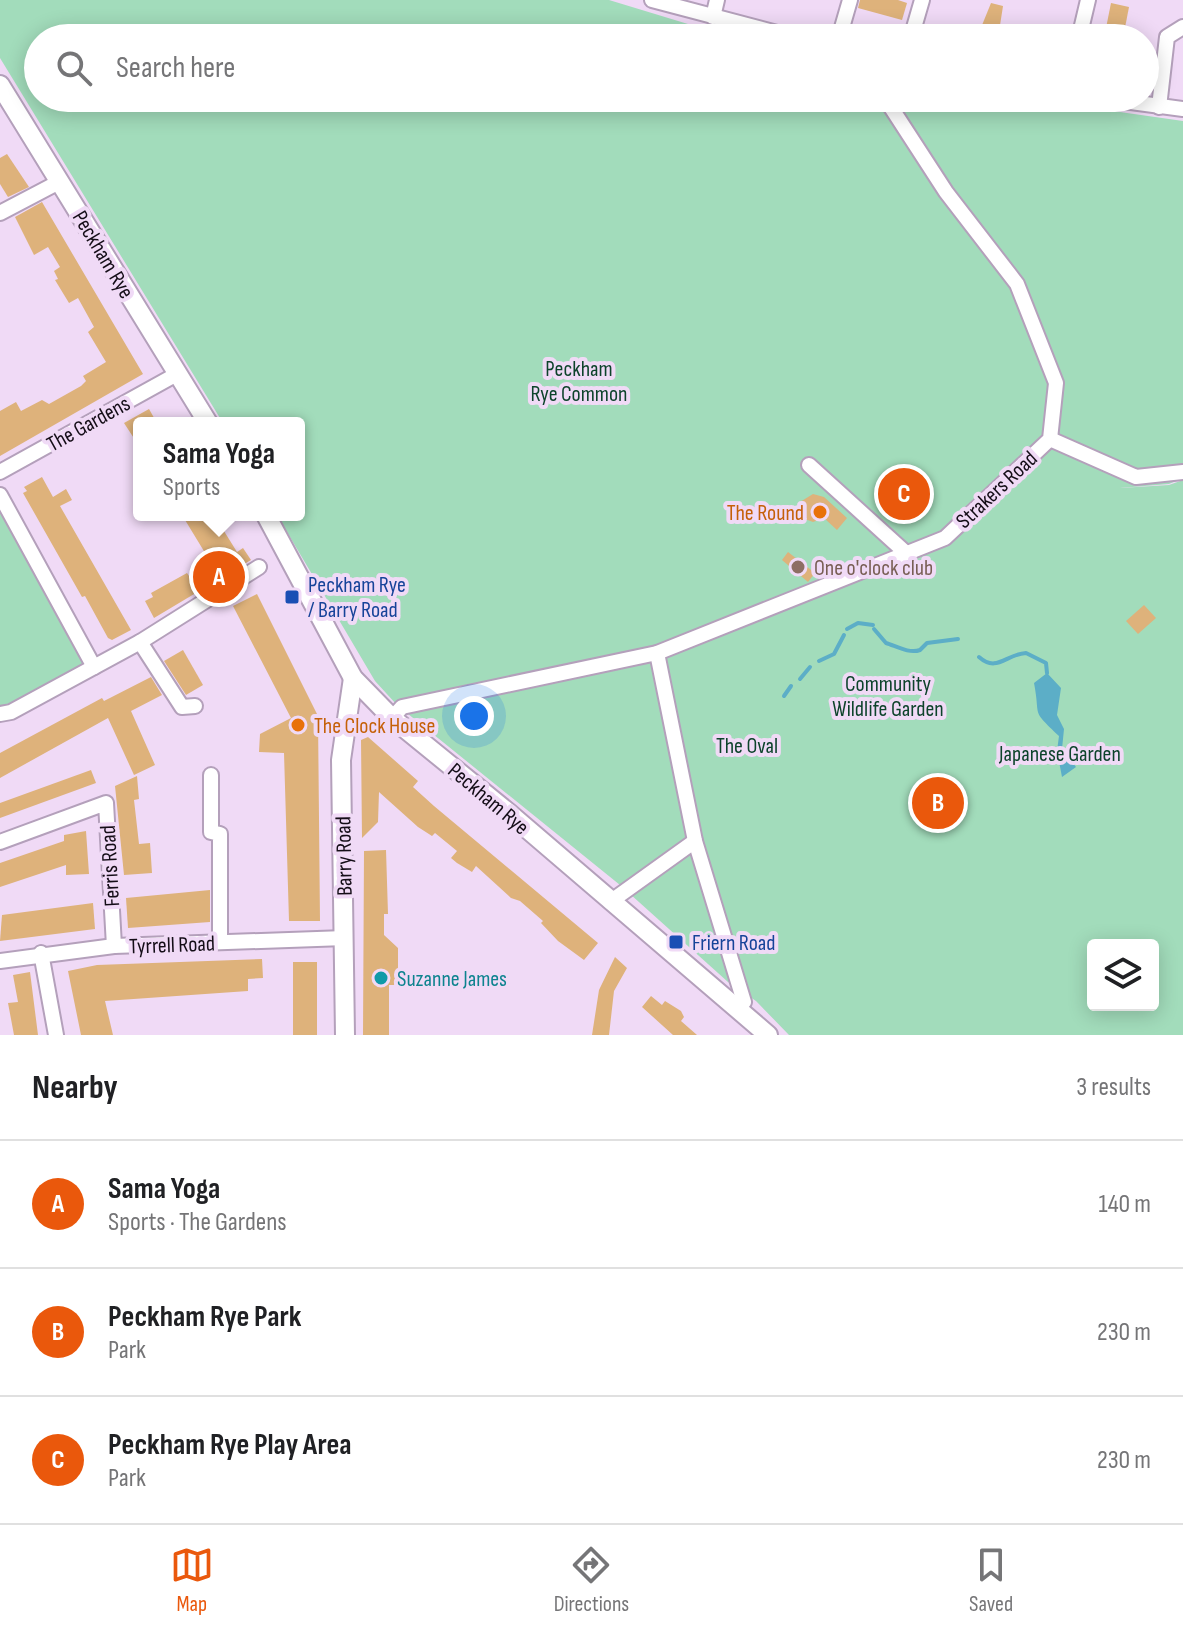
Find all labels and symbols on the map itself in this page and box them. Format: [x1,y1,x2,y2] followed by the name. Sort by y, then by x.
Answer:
[66,206,139,304] street label: Peckham Rye
[531,356,627,408] park label: Peckham Rye Common
[42,390,135,458] street label: The Gardens
[951,446,1043,535] street label: Strakers Road
[878,464,930,524] pin: C
[727,500,804,527] place label: The Round
[811,503,829,521] marker: The Round
[193,547,245,607] pin: A
[814,555,933,582] place label: One o'clock club
[789,558,807,576] marker: One o'clock club
[308,572,406,624] place label: Peckham Rye / Barry Road
[283,588,301,606] marker: Peckham Rye / Barry Road
[832,671,944,723] park label: Community Wildlife Garden
[454,696,494,736] your location
[314,713,435,740] place label: The Clock House
[289,716,307,734] marker: The Clock House
[716,733,778,760] park label: The Oval
[998,741,1121,768] park label: Japanese Garden
[442,757,534,841] street label: Peckham Rye
[912,773,964,833] pin: B
[330,816,359,896] street label: Barry Road
[95,824,126,907] street label: Ferris Road
[692,930,775,957] place label: Friern Road
[129,931,215,960] street label: Tyrrell Road
[667,933,685,951] marker: Friern Road
[397,966,507,993] place label: Suzanne James
[372,969,390,987] marker: Suzanne James

